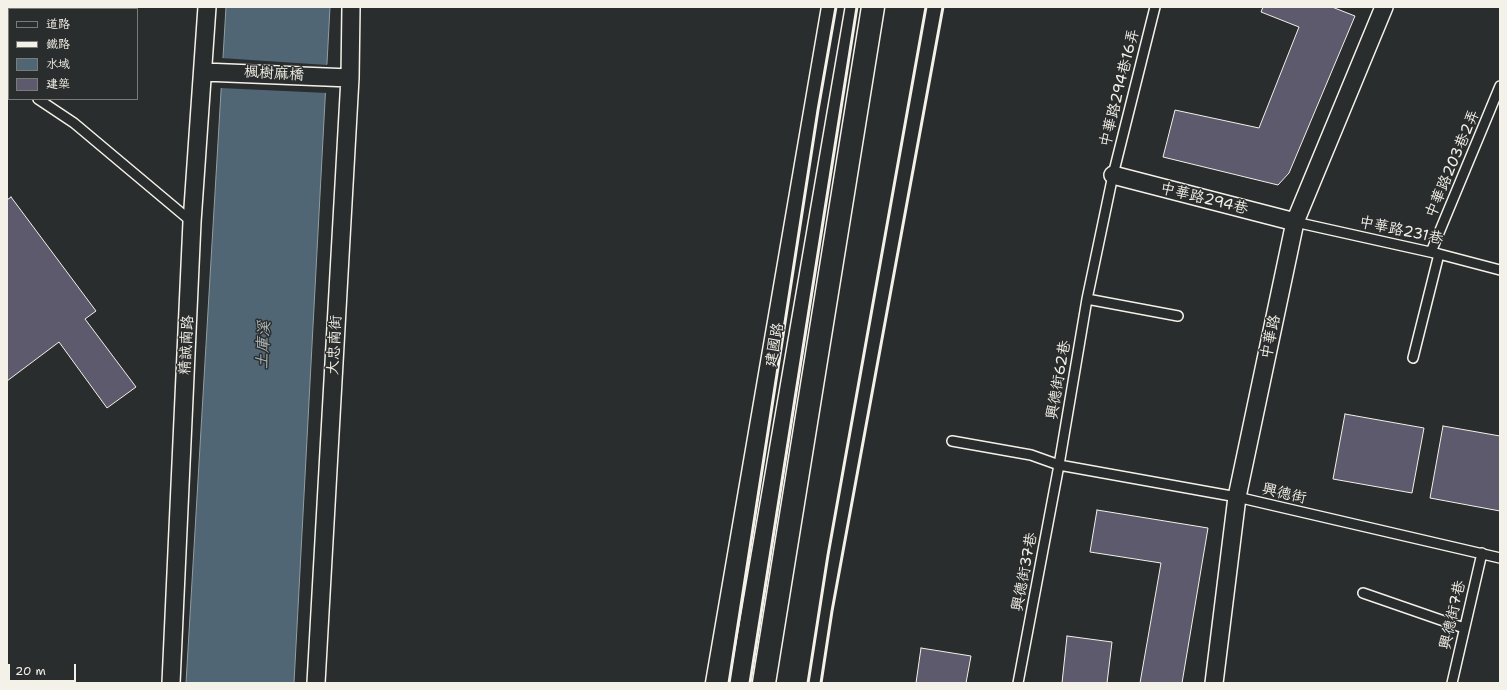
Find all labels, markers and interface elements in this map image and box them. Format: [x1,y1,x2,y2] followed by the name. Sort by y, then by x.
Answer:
[8,8,138,100] legend
[46,16,70,32] text: 道路
[1097,27,1143,149] street label: 中華路294巷16弄
[46,36,70,52] text: 鐵路
[46,56,70,72] text: 水域
[244,63,304,85] street label: 楓樹麻橋
[46,76,70,92] text: 建築
[1422,107,1484,221] street label: 中華路203巷2弄
[1158,179,1250,219] street label: 中華路294巷
[1357,213,1445,249] street label: 中華路231巷
[1258,313,1284,361] street label: 中華路
[176,315,198,375] street label: 精誠南路
[324,315,346,375] street label: 大忠南街
[253,321,275,369] water label: 土庫溪
[762,321,788,369] street label: 建國路
[1043,339,1075,421] street label: 興德街62巷
[1260,480,1308,508] street label: 興德街
[1009,531,1041,613] street label: 興德街37巷
[1436,579,1470,651] street label: 興德街7巷
[10,656,78,682] scale bar
[15,663,46,679] text: 20 m

